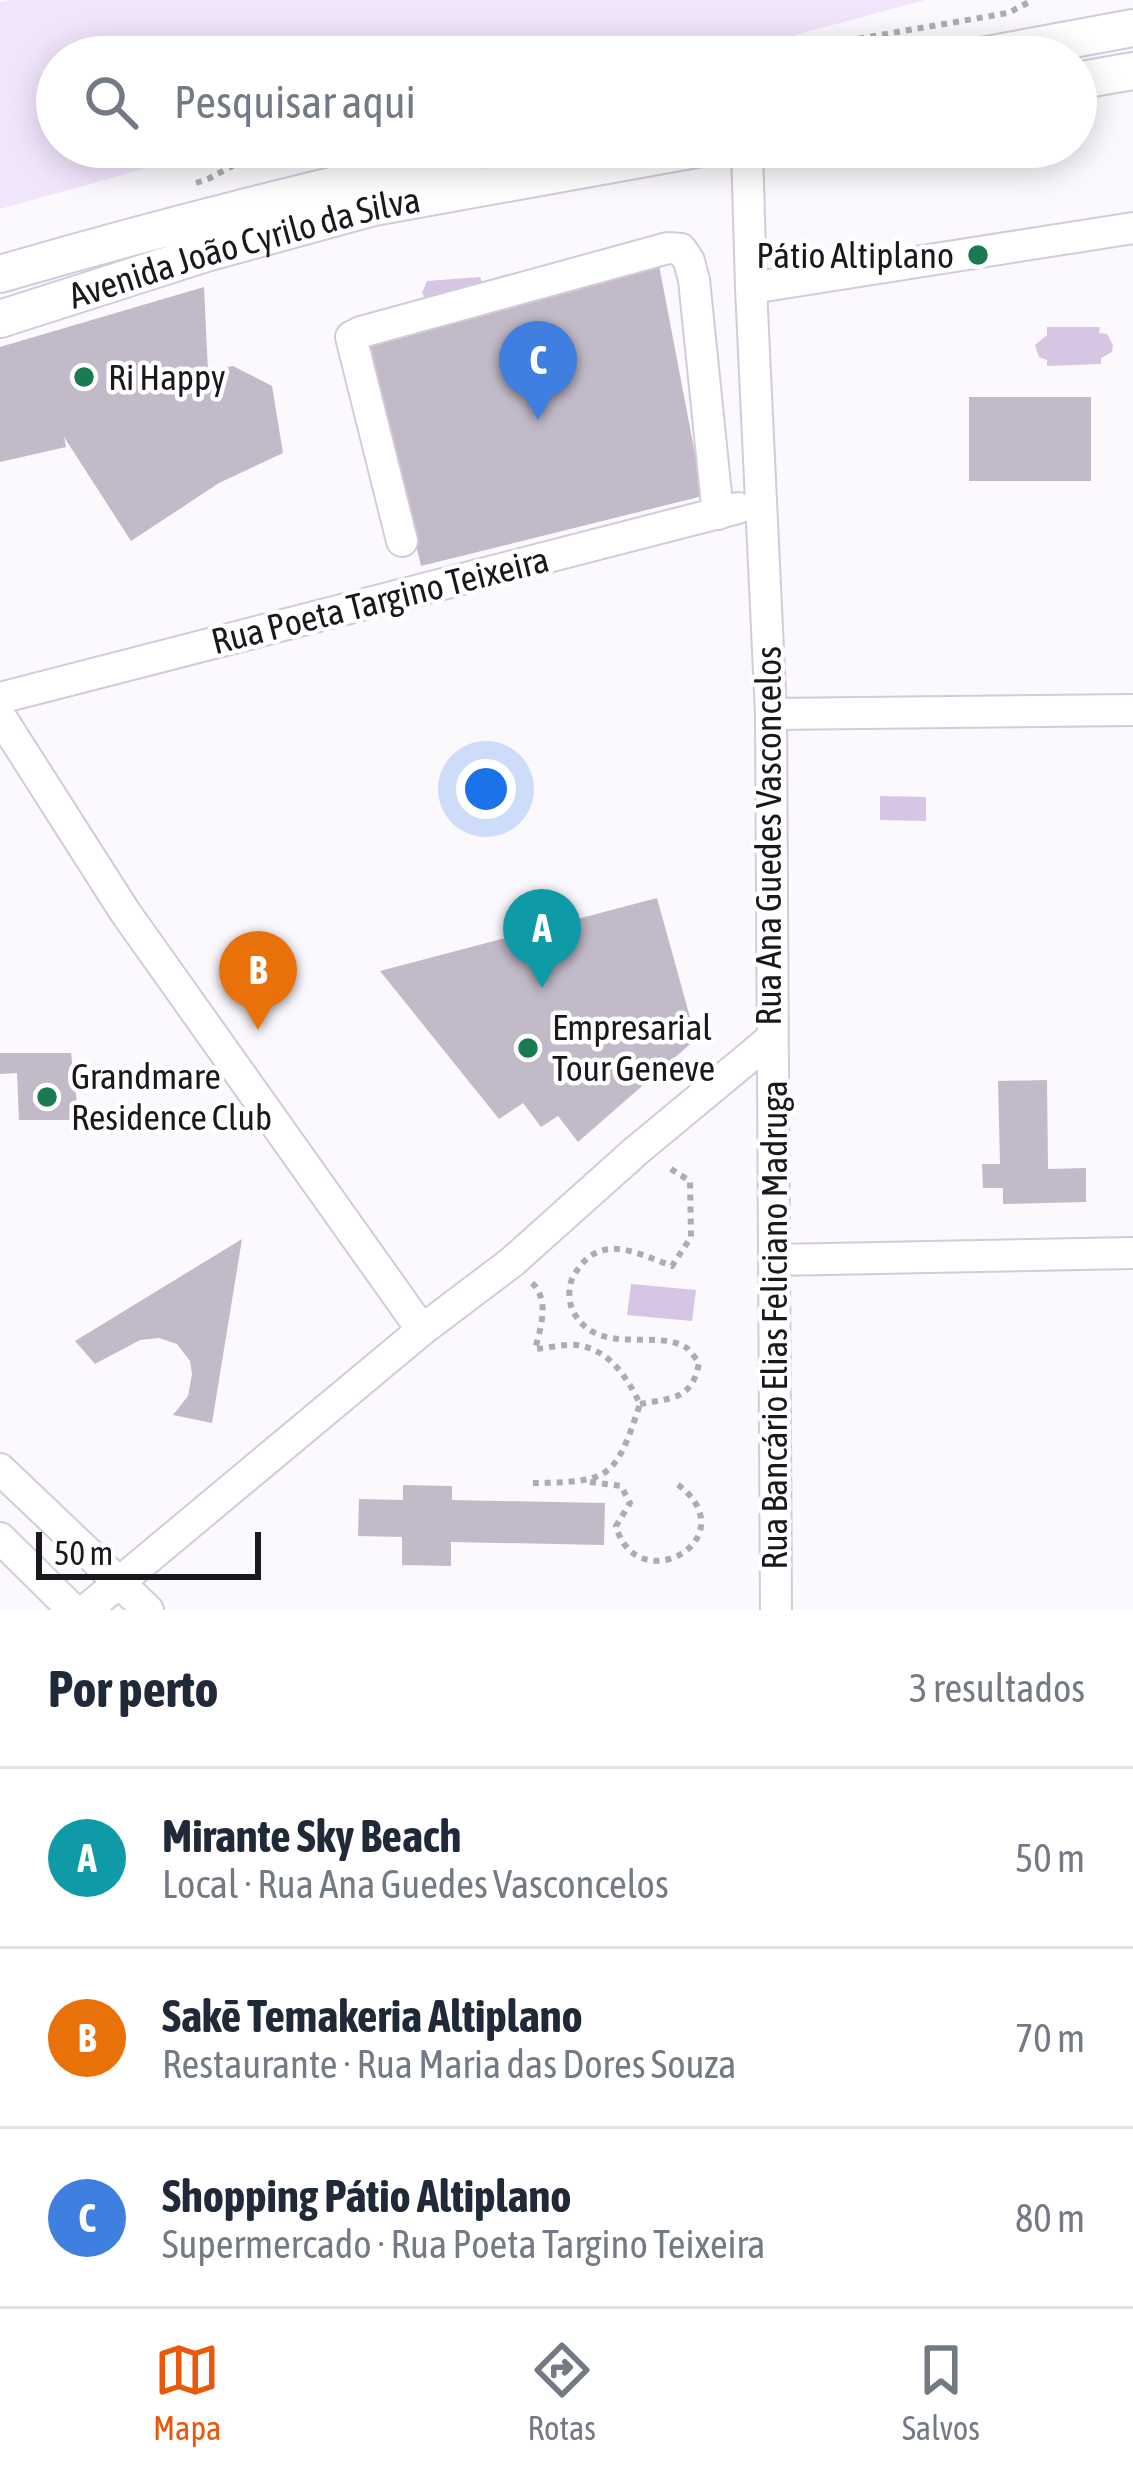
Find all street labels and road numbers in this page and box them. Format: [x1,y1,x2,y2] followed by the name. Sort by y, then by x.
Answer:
[63,178,423,317] street label: Avenida João Cyrilo da Silva
[207,538,553,662] street label: Rua Poeta Targino Teixeira
[747,646,789,1026] street label: Rua Ana Guedes Vasconcelos
[753,1080,795,1570] street label: Rua Bancário Elias Feliciano Madruga

